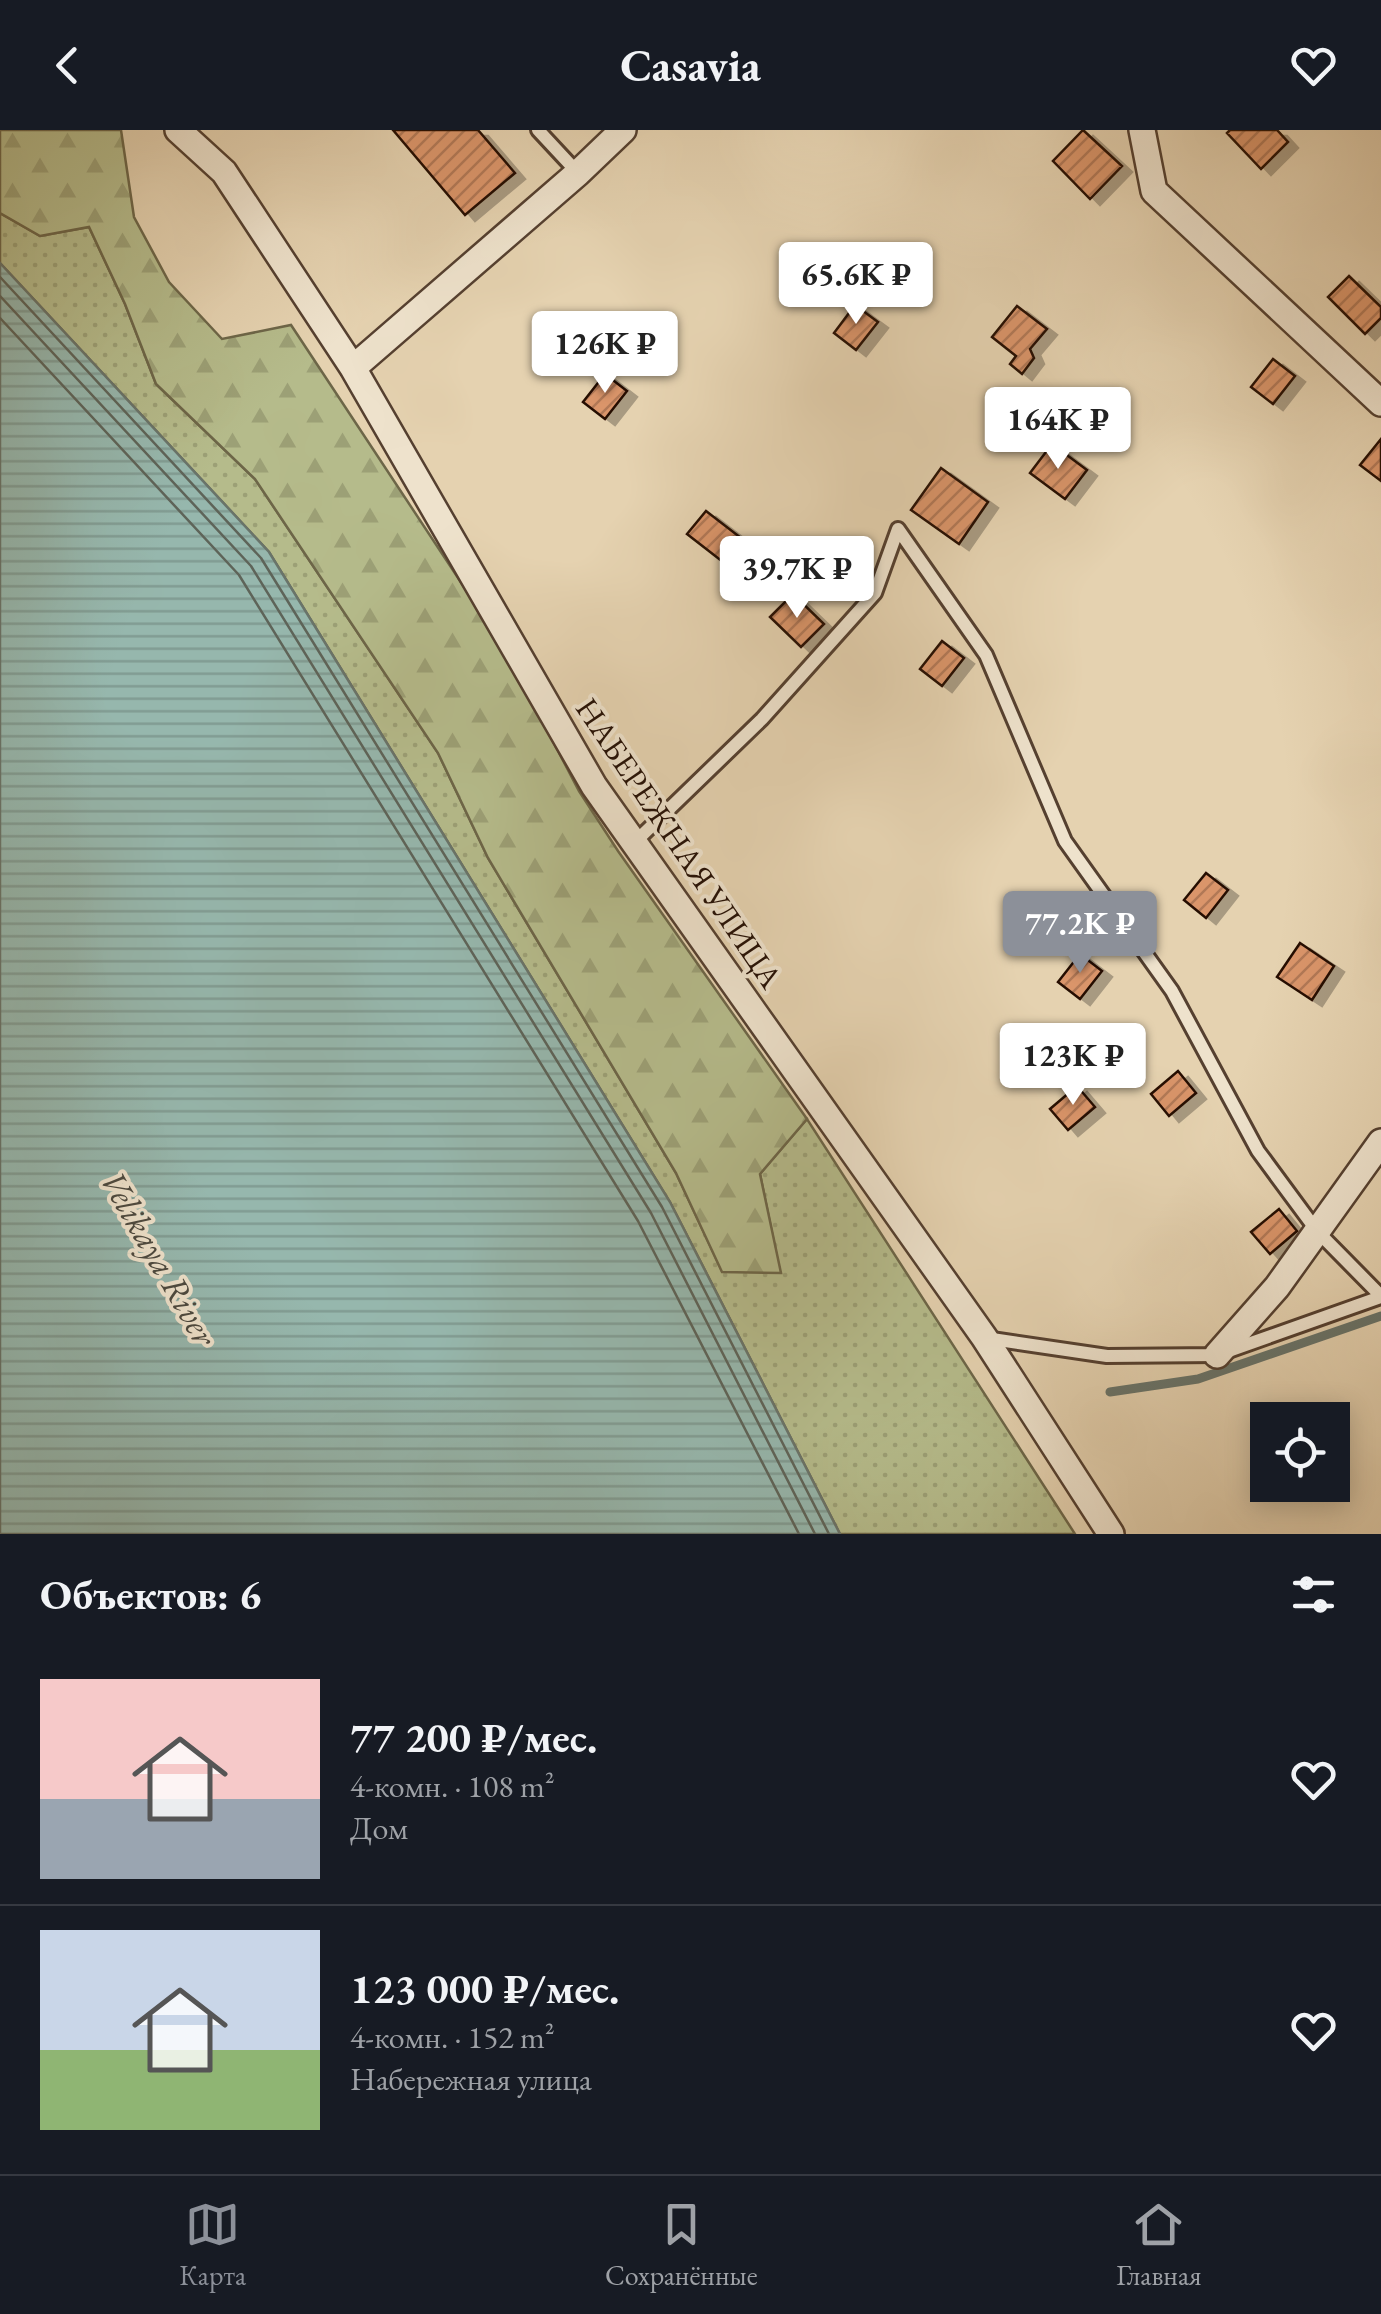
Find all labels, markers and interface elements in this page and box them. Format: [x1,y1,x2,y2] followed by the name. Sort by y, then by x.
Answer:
[620,36,761,94] text: Casavia
[40,38,95,93] icon: back
[1286,38,1341,93] icon: heart
[764,242,948,327] pin: 65.6K ₽
[801,253,911,295] text: 65.6K ₽
[524,311,686,396] pin: 126K ₽
[554,322,656,364] text: 126K ₽
[977,387,1139,472] pin: 164K ₽
[1007,398,1109,440] text: 164K ₽
[705,536,889,621] pin: 39.7K ₽
[742,547,852,589] text: 39.7K ₽
[566,690,792,997] street label: НАБЕРЕЖНАЯ УЛИЦА
[988,891,1172,976] pin: 77.2K ₽
[1025,902,1135,944] text: 77.2K ₽
[992,1023,1154,1108] pin: 123K ₽
[1022,1034,1124,1076] text: 123K ₽
[90,1162,229,1356] water label: Velikaya River
[1250,1402,1350,1502] map controls
[1250,1402,1350,1502] button: locate
[40,1567,261,1622] text: Объектов: 6
[1286,1567,1341,1622] icon: filters
[350,1710,597,1765] text: 77 200 ₽/мес.
[120,1719,240,1839] icon: home
[1286,1752,1341,1807] icon: heart
[350,1765,555,1807] text: 4-комн. · 108 m²
[350,1807,408,1849] text: Дом
[350,1961,619,2016] text: 123 000 ₽/мес.
[120,1970,240,2090] icon: home
[1286,2003,1341,2058] icon: heart
[350,2016,555,2058] text: 4-комн. · 152 m²
[350,2058,592,2100] text: Набережная улица
[179,2197,246,2293] tab: Карта
[605,2197,758,2293] tab: Сохранённые
[1116,2197,1202,2293] tab: Главная

